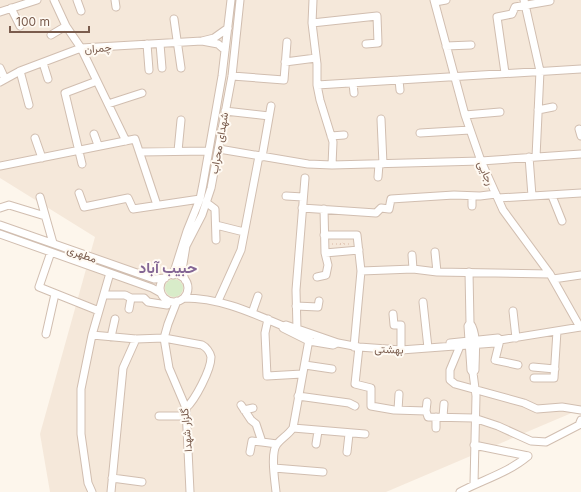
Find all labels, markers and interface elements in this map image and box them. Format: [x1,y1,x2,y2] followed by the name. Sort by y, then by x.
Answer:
[10,8,89,34] scale bar
[16,14,50,29] text: 100 m
[84,40,112,57] street label: چمران
[207,111,231,175] street label: شهدای محراب
[474,159,498,188] street label: رجایی
[65,242,99,266] street label: مطهری
[139,258,197,277] district label: حبیب آباد
[374,341,404,357] street label: بهشتی
[177,407,195,452] street label: گلزار شهدا

